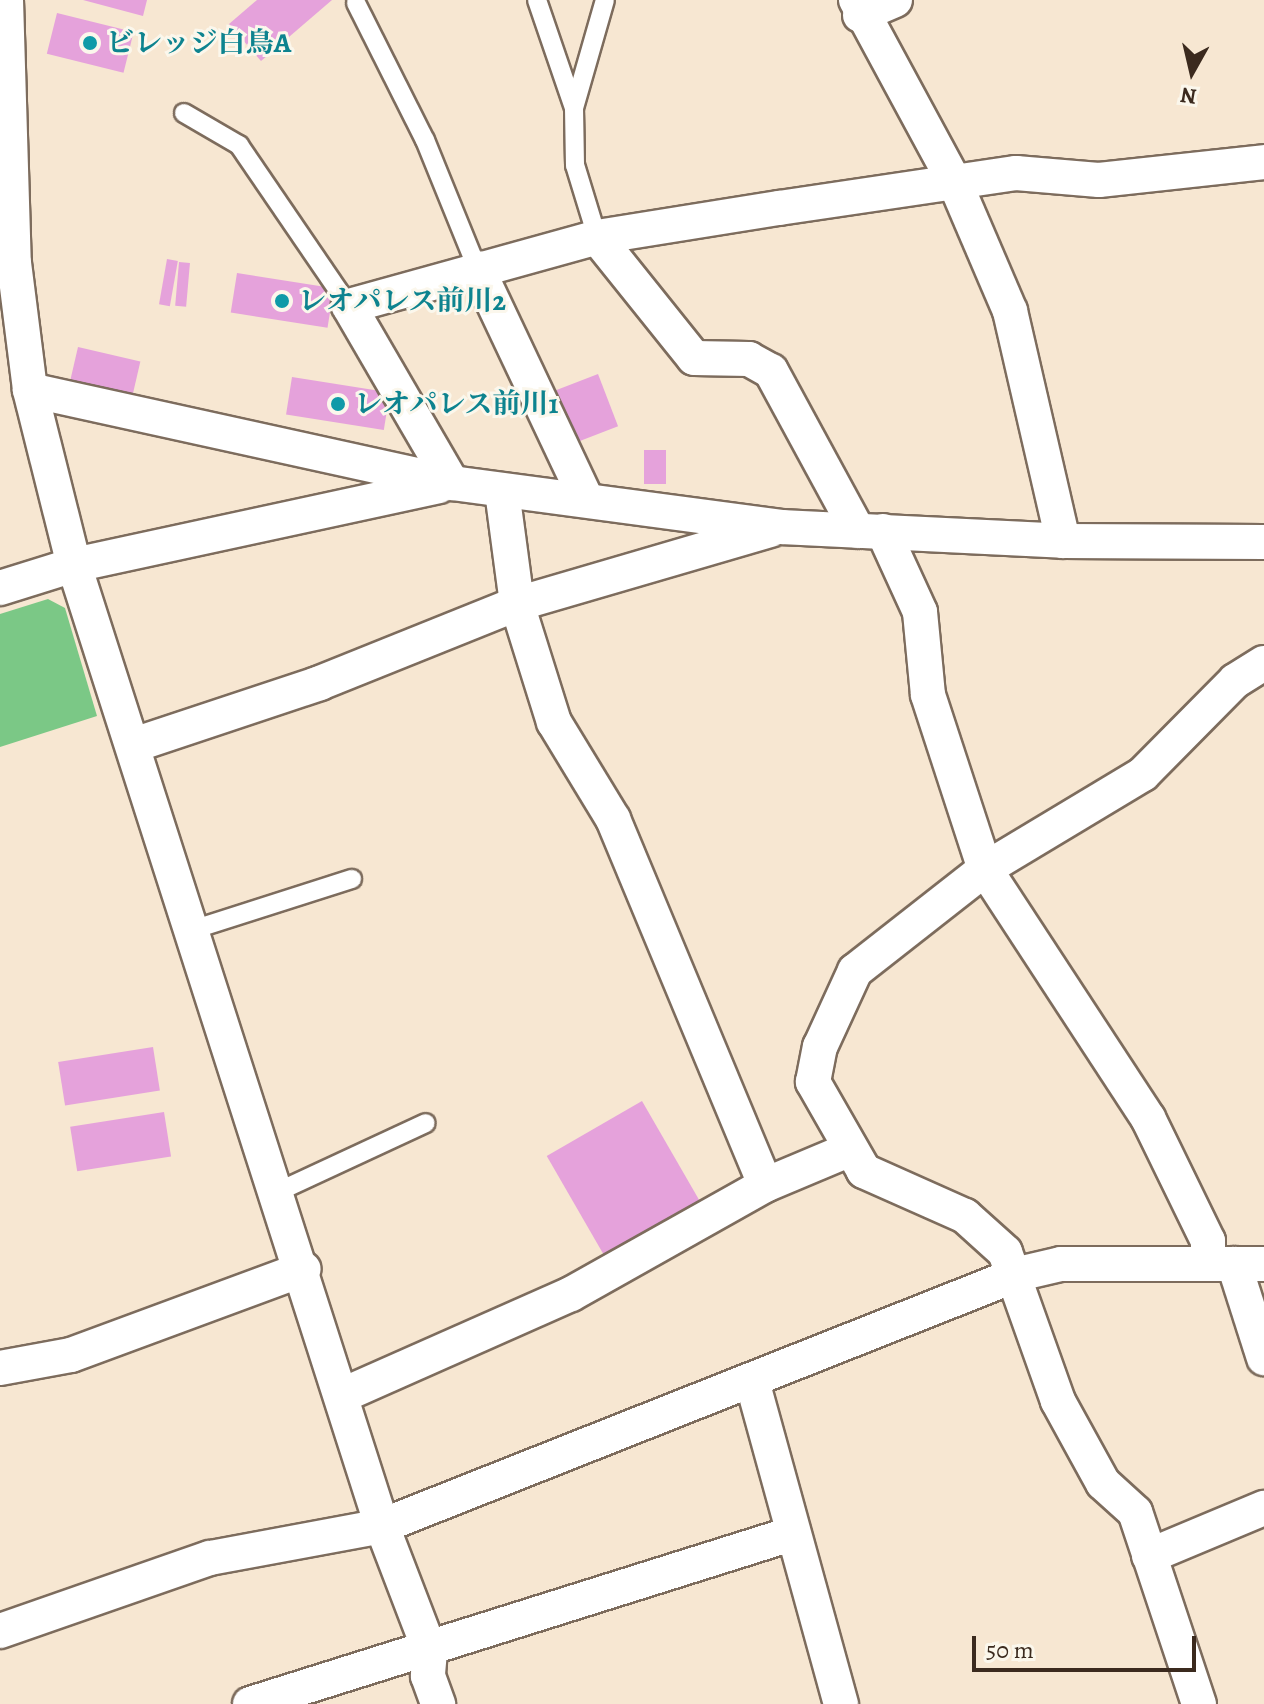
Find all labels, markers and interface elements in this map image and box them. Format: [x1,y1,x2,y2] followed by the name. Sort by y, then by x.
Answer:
[106,26,291,60] place label: ビレッジ白鳥A
[1152,32,1232,112] north arrow
[81,34,99,52] marker: ビレッジ白鳥A
[1179,80,1199,112] text: N
[298,284,508,318] place label: レオパレス前川2
[273,292,291,310] marker: レオパレス前川2
[354,387,560,421] place label: レオパレス前川1
[329,395,347,413] marker: レオパレス前川1
[976,1620,1200,1670] scale bar
[986,1634,1034,1666] text: 50 m

